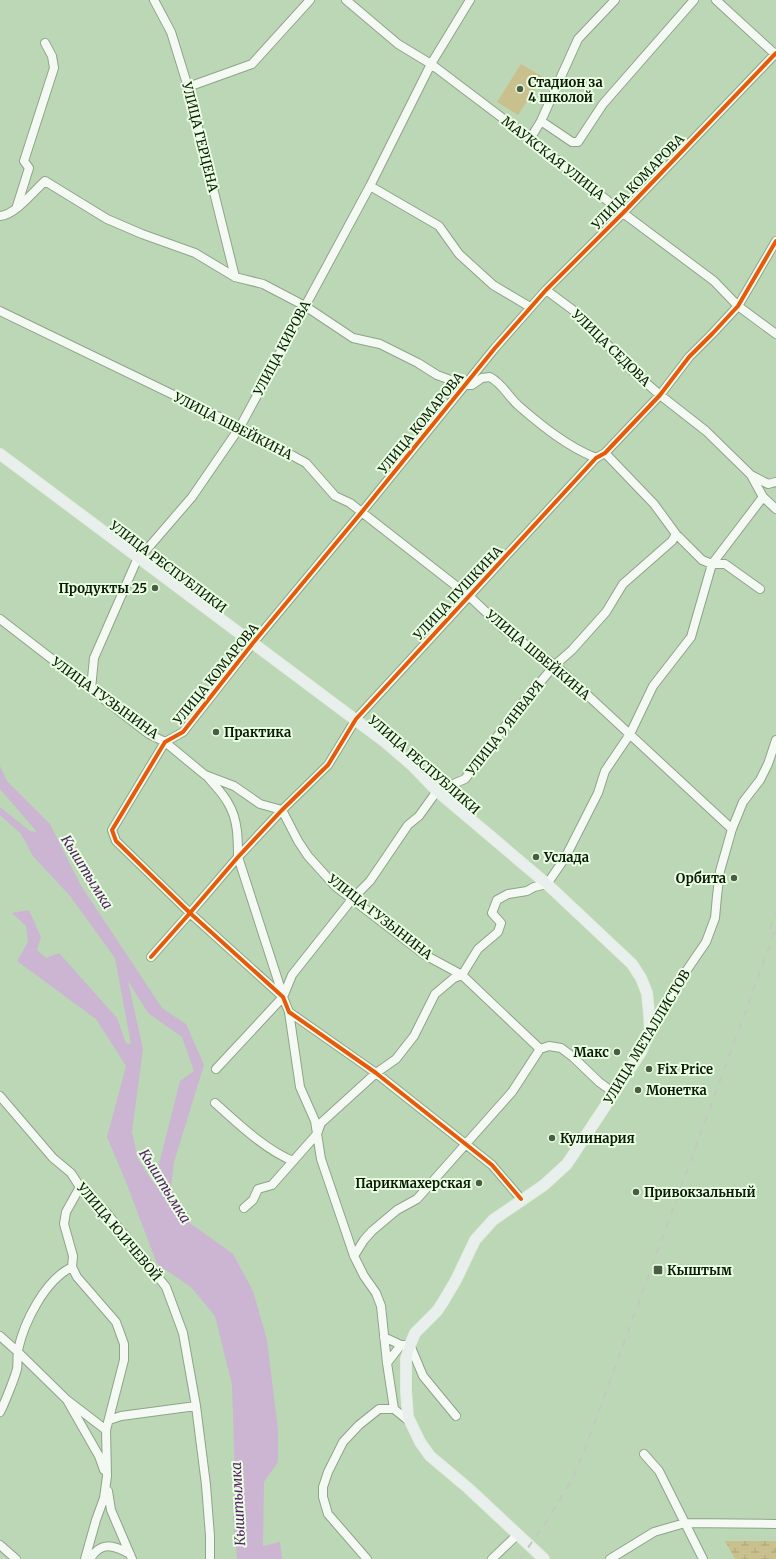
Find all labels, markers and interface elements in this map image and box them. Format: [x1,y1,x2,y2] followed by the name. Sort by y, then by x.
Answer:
[528,74,603,106] place label: Стадион за 4 школой
[178,79,222,195] street label: УЛИЦА ГЕРЦЕНА
[515,84,525,94] marker: Стадион за 4 школой
[498,112,609,204] street label: МАУКСКАЯ УЛИЦА
[587,130,688,234] street label: УЛИЦА КОМАРОВА
[249,297,315,399] street label: УЛИЦА КИРОВА
[567,305,655,390] street label: УЛИЦА СЕДОВА
[374,368,468,478] street label: УЛИЦА КОМАРОВА
[170,387,297,464] street label: УЛИЦА ШВЕЙКИНА
[105,517,230,617] street label: УЛИЦА РЕСПУБЛИКИ
[409,542,507,644] street label: УЛИЦА ПУШКИНА
[59,580,147,597] place label: Продукты 25
[150,583,160,593] marker: Продукты 25
[482,605,595,704] street label: УЛИЦА ШВЕЙКИНА
[169,619,263,729] street label: УЛИЦА КОМАРОВА
[47,653,163,743] street label: УЛИЦА ГУЗЫНИНА
[462,677,547,780] street label: УЛИЦА 9 ЯНВАРЯ
[364,711,483,818] street label: УЛИЦА РЕСПУБЛИКИ
[224,724,291,741] place label: Практика
[211,727,221,737] marker: Практика
[57,832,117,912] water label: Кыштымка
[543,849,589,866] place label: Услада
[531,852,541,862] marker: Услада
[323,870,436,964] street label: УЛИЦА ГУЗЫНИНА
[676,870,726,887] place label: Орбита
[729,873,739,883] marker: Орбита
[600,966,694,1108] street label: УЛИЦА МЕТАЛЛИСТОВ
[574,1044,609,1061] place label: Макс
[612,1047,622,1057] marker: Макс
[657,1061,713,1078] place label: Fix Price
[644,1064,654,1074] marker: Fix Price
[646,1082,707,1099] place label: Монетка
[633,1085,643,1095] marker: Монетка
[560,1130,635,1147] place label: Кулинария
[547,1133,557,1143] marker: Кулинария
[135,1146,195,1226] water label: Кыштымка
[355,1175,471,1192] place label: Парикмахерская
[72,1178,166,1285] street label: УЛИЦА Ю.ИЧЕВОЙ
[474,1178,484,1188] marker: Парикмахерская
[644,1184,756,1201] place label: Привокзальный
[631,1187,641,1197] marker: Привокзальный
[667,1262,732,1279] place label: Кыштым
[652,1264,664,1276] marker: Кыштым
[227,1462,249,1546] water label: Кыштымка

